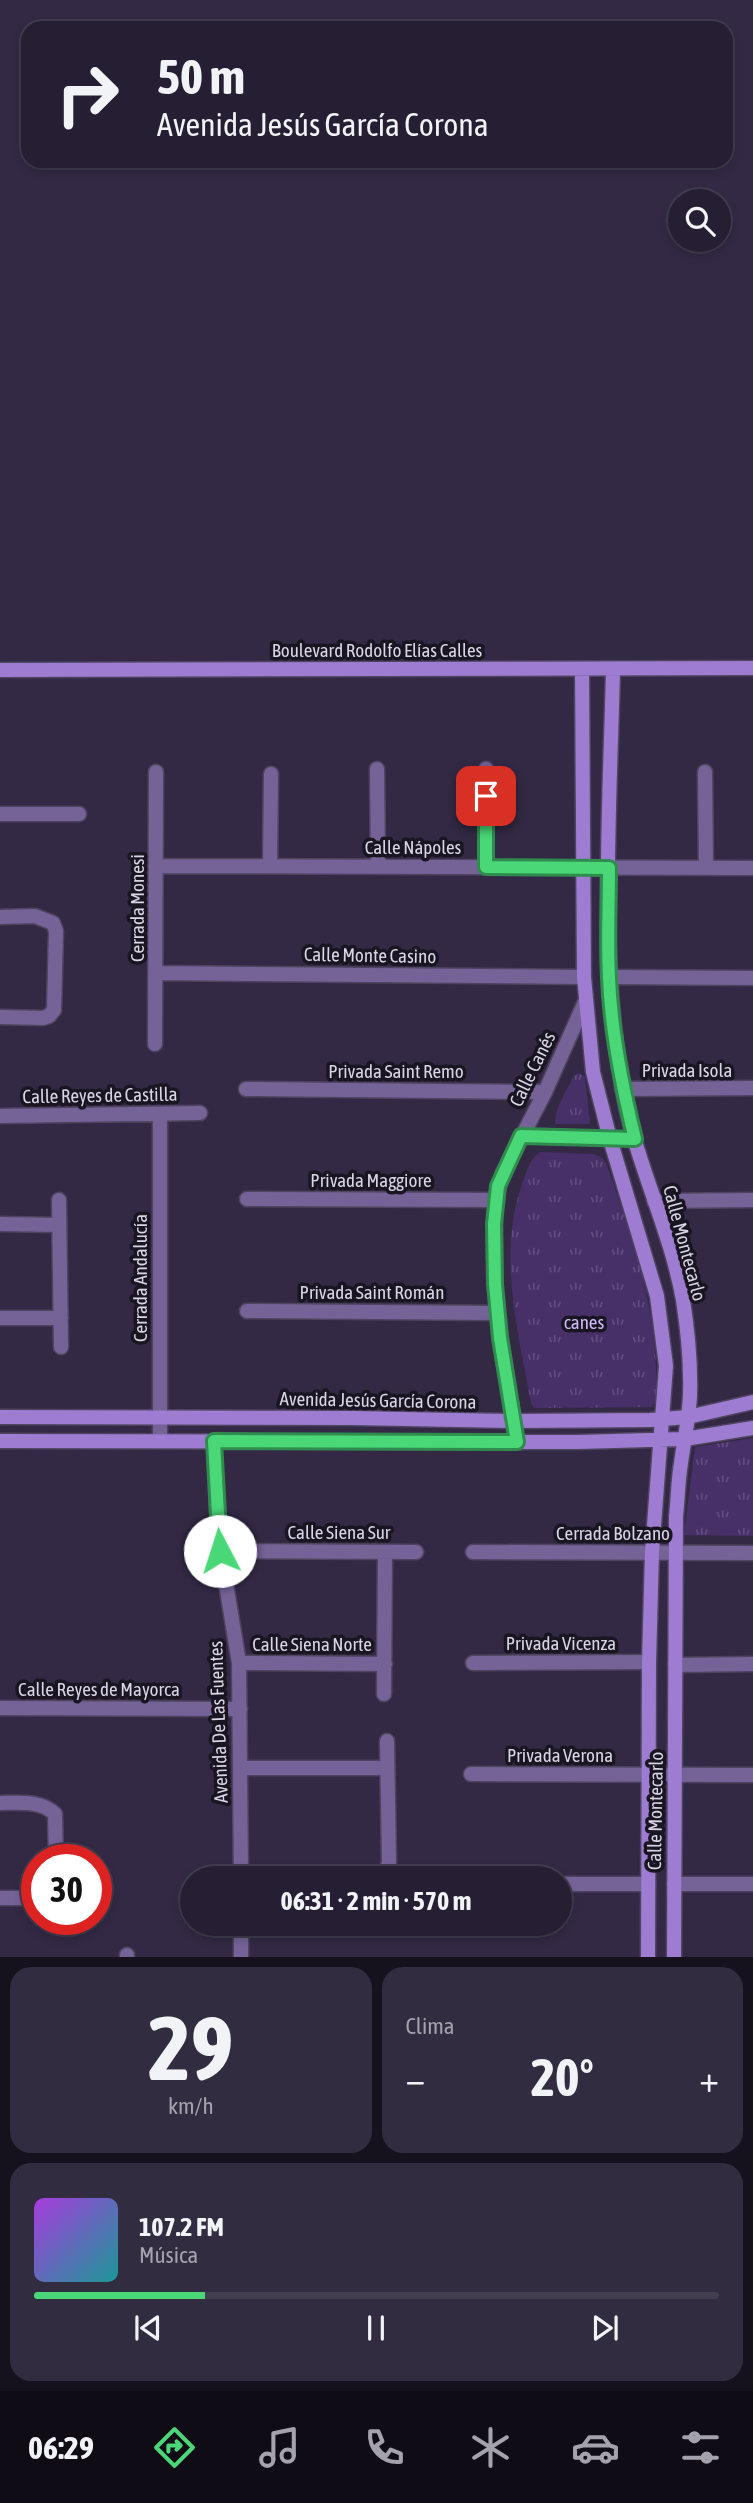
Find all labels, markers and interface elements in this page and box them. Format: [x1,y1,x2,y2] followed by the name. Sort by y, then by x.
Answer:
[157,48,245,104] text: 50 m
[42,49,133,140] icon: right
[157,106,489,143] text: Avenida Jesús García Corona
[668,189,731,252] map controls
[668,189,731,252] button: search
[272,639,483,661] street label: Boulevard Rodolfo Elías Calles
[456,766,516,826] pin
[467,777,505,815] icon: arrive
[365,836,462,858] street label: Calle Nápoles
[126,854,148,962] street label: Cerrada Monesi
[304,943,436,967] street label: Calle Monte Casino
[504,1028,560,1110] street label: Calle Canés
[642,1059,732,1081] street label: Privada Isola
[328,1060,464,1082] street label: Privada Saint Remo
[22,1083,178,1107] street label: Calle Reyes de Castilla
[310,1169,432,1191] street label: Privada Maggiore
[659,1183,711,1303] street label: Calle Montecarlo
[129,1214,151,1342] street label: Cerrada Andalucía
[300,1281,444,1303] street label: Privada Saint Román
[564,1311,604,1333] park label: canes
[279,1387,477,1413] street label: Avenida Jesús García Corona
[183,1514,257,1588] position arrow
[288,1521,391,1543] street label: Calle Siena Sur
[556,1522,670,1544] street label: Cerrada Bolzano
[506,1632,616,1654] street label: Privada Vicenza
[252,1633,372,1655] street label: Calle Siena Norte
[204,1640,232,1803] street label: Avenida De Las Fuentes
[18,1678,180,1700] street label: Calle Reyes de Mayorca
[507,1744,613,1766] street label: Privada Verona
[643,1752,667,1870] street label: Calle Montecarlo
[21,1844,112,1935] speed limit sign: 30
[281,1886,471,1916] text: 06:31 · 2 min · 570 m
[148,1995,234,2099] text: 29
[406,2013,455,2039] text: Clima
[531,2047,594,2107] text: 20°
[406,2057,425,2100] text: −
[699,2057,719,2100] text: +
[168,2093,214,2119] text: km/h
[139,2212,224,2242] text: 107.2 FM
[139,2242,198,2268] text: Música
[129,2309,167,2347] icon: previous
[357,2309,395,2347] icon: pause
[586,2309,624,2347] icon: next
[150,2423,199,2472] icon: directions
[255,2423,304,2472] icon: music
[360,2423,409,2472] icon: phone
[466,2423,515,2472] icon: climate
[571,2423,620,2472] icon: car
[676,2423,725,2472] icon: filters
[28,2429,94,2466] text: 06:29

